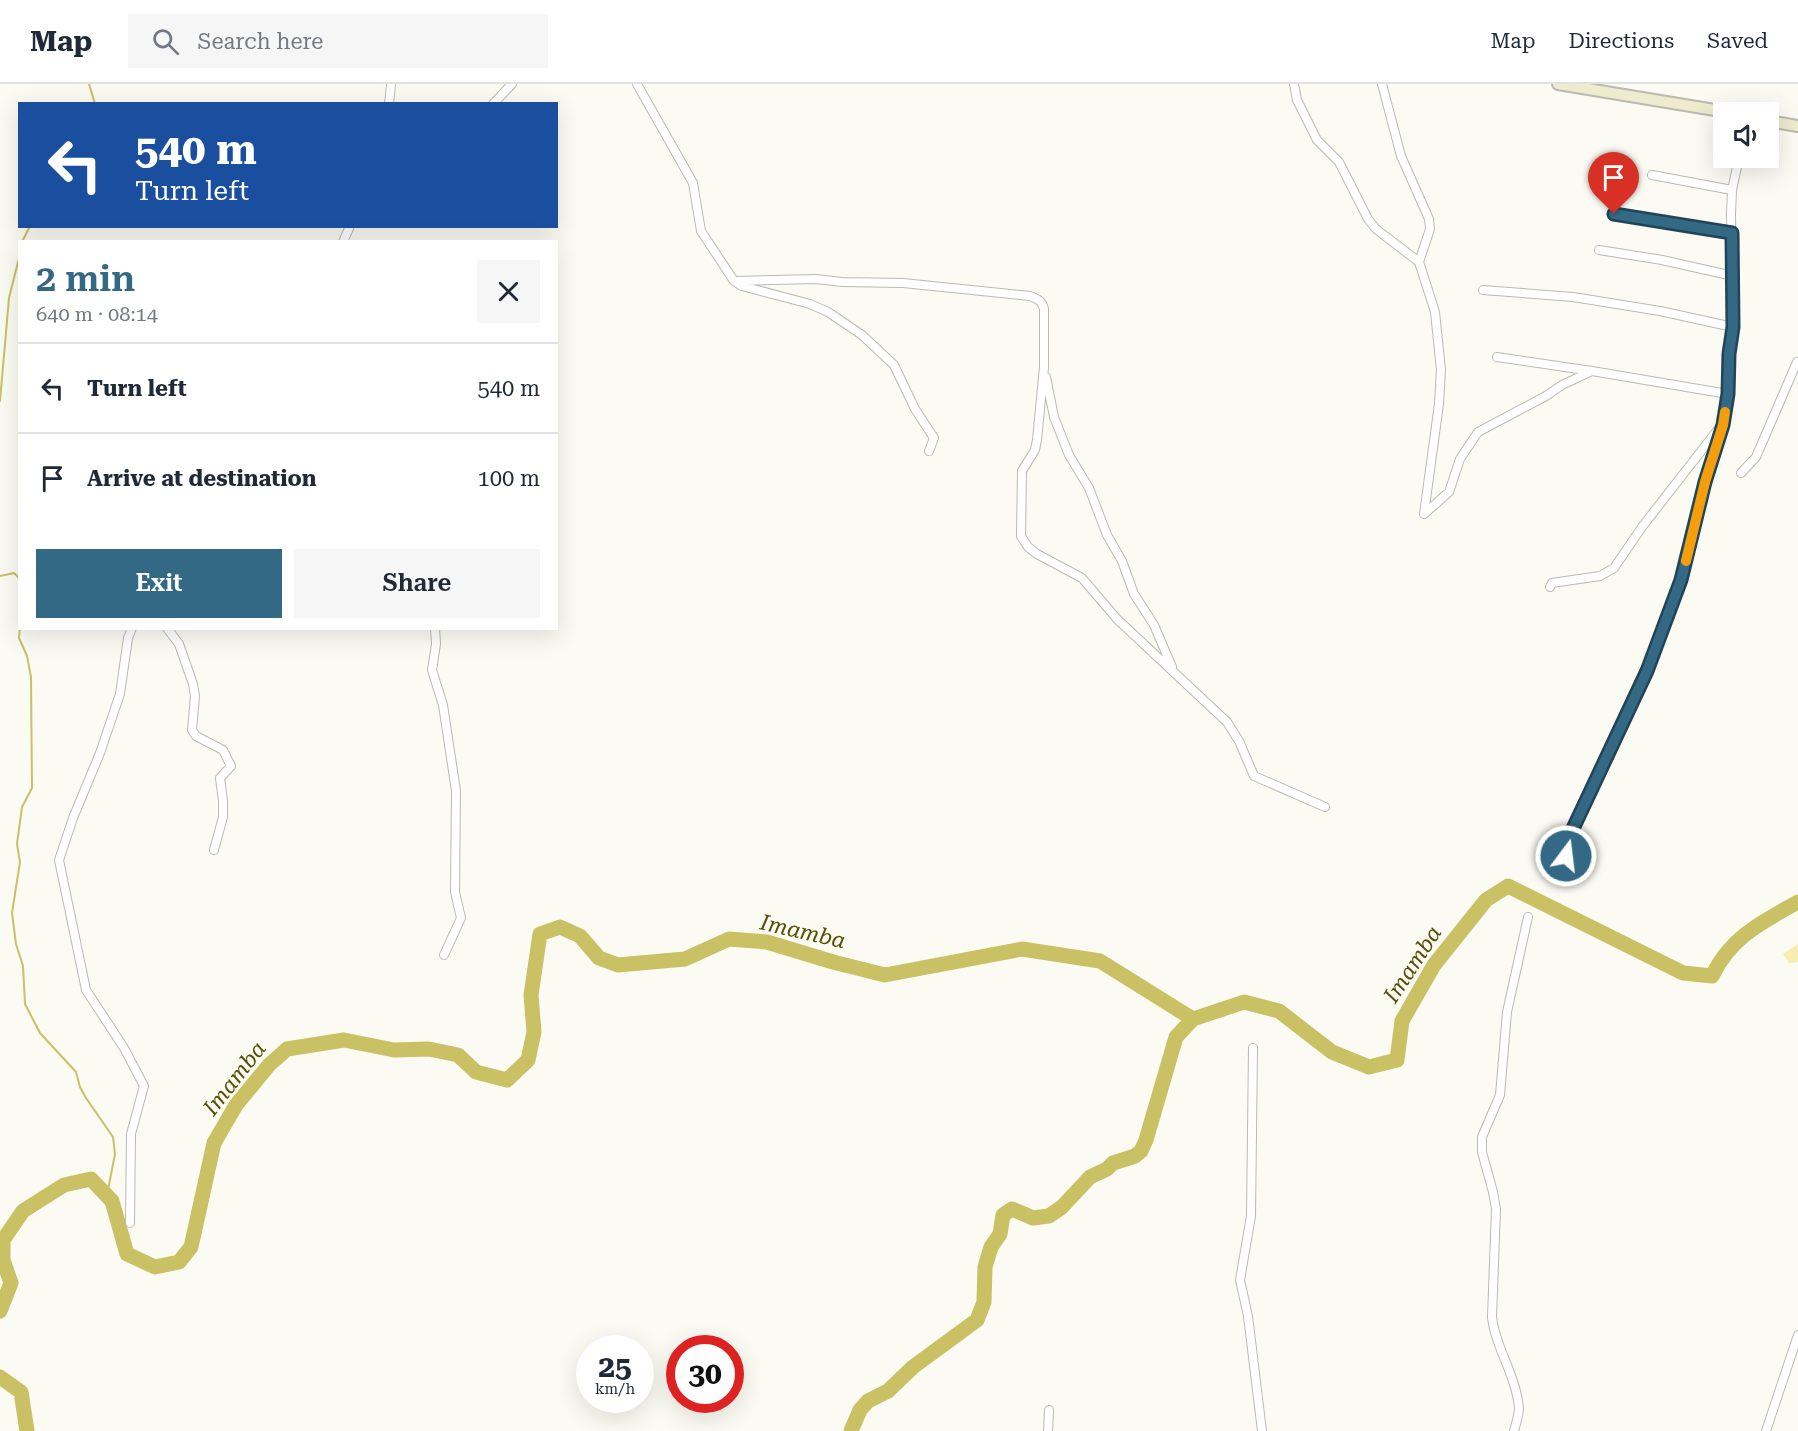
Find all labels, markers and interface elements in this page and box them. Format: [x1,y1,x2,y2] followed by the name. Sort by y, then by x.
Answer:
[128,14,548,68] search box
[30,25,92,58] text: Map
[149,25,182,58] icon: search
[197,29,323,54] text: Search here
[1491,29,1535,53] text: Map
[1568,29,1674,53] text: Directions
[1707,29,1768,53] text: Saved
[1713,102,1779,168] map controls
[1713,102,1779,168] button: sound
[135,125,257,174] text: 540 m
[36,126,114,204] icon: left
[1588,152,1639,214] pin
[1597,161,1630,194] icon: arrive
[135,175,249,207] text: Turn left
[36,258,135,300] text: 2 min
[477,260,540,323] button: close
[36,302,158,326] text: 640 m · 08:14
[36,372,69,405] icon: left
[87,376,187,401] text: Turn left
[477,376,540,401] text: 540 m
[36,462,69,495] icon: arrive
[87,466,316,491] text: Arrive at destination
[477,466,540,491] text: 100 m
[36,549,282,618] button: Exit
[294,549,540,618] button: Share
[1534,824,1598,888] position arrow
[757,909,848,953] water label: Imamba
[1378,921,1446,1008] water label: Imamba
[197,1037,271,1121] water label: Imamba
[666,1335,744,1413] speed limit sign: 30
[598,1349,632,1384] text: 25
[595,1380,635,1398] text: km/h

